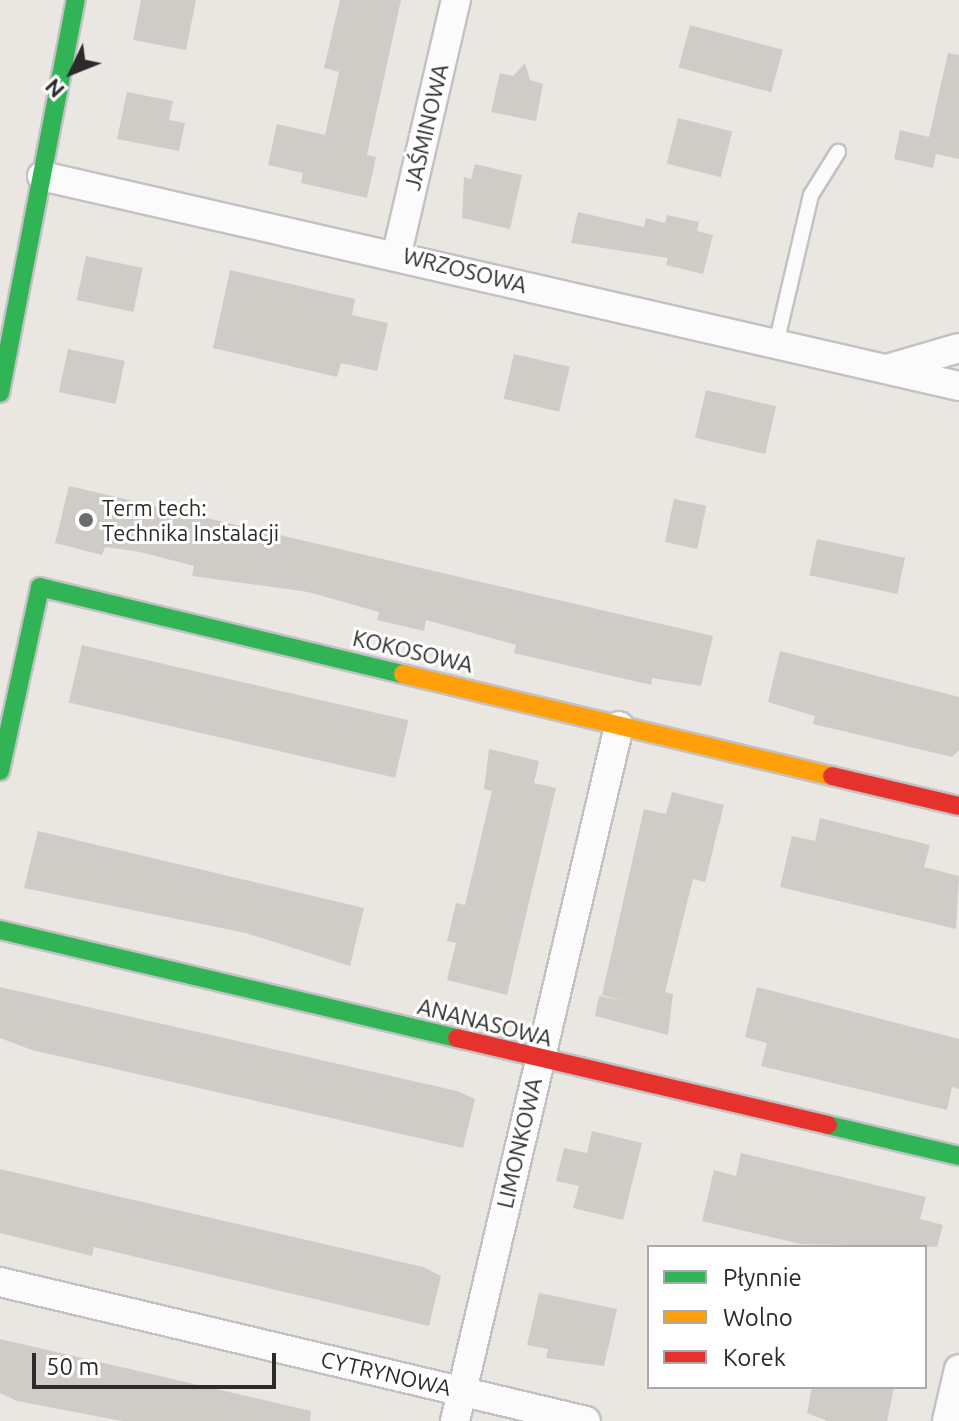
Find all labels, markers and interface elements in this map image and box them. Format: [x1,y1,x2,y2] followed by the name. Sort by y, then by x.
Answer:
[32,32,112,112] north arrow
[399,61,453,193] street label: JAŚMINOWA
[39,74,69,103] text: N
[400,242,530,298] street label: WRZOSOWA
[102,494,279,546] place label: Term tech: Technika Instalacji
[77,511,95,529] marker: Term tech: Technika Instalacji
[350,624,476,678] street label: KOKOSOWA
[415,993,555,1051] street label: ANANASOWA
[491,1075,547,1211] street label: LIMONKOWA
[647,1245,927,1389] legend
[723,1264,802,1291] text: Płynnie
[723,1304,793,1331] text: Wolno
[36,1337,280,1387] scale bar
[723,1344,786,1371] text: Korek
[318,1345,454,1401] street label: CYTRYNOWA
[46,1353,99,1380] text: 50 m

